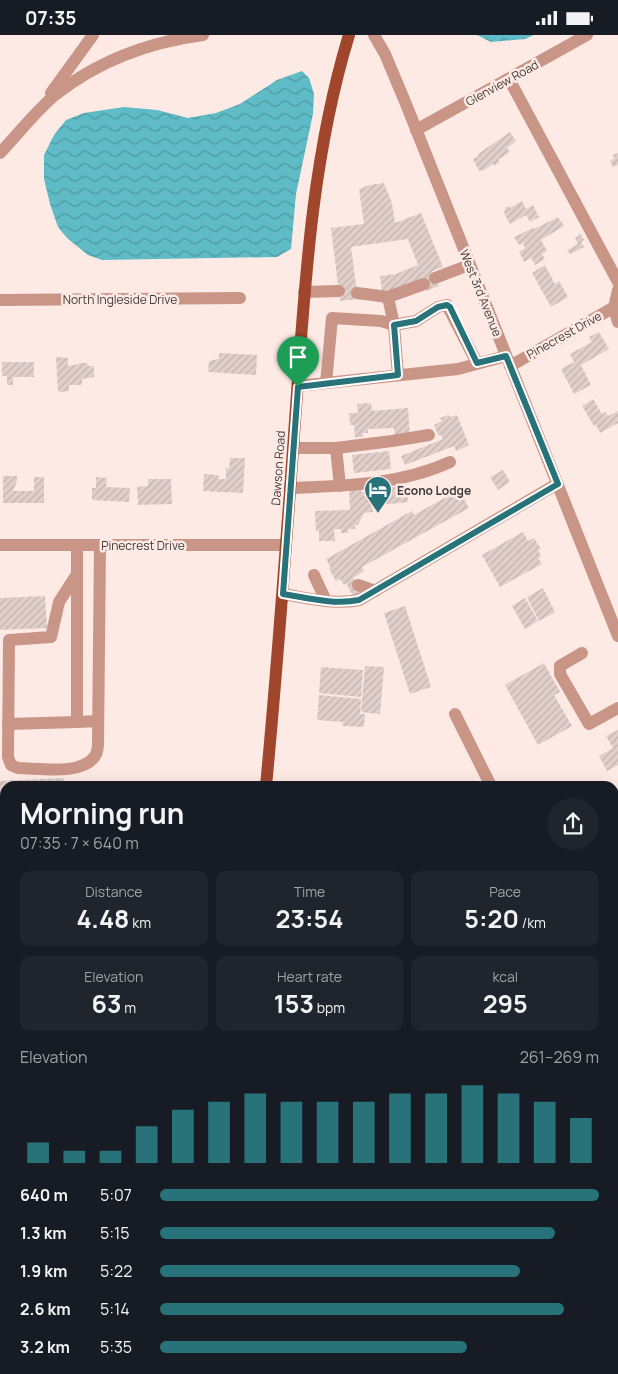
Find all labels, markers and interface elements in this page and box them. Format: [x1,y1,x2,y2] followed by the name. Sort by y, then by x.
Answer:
[25,5,76,31] text: 07:35
[462,56,542,110] street label: Glenview Road
[456,247,506,339] street label: West 3rd Avenue
[63,291,177,308] street label: North Ingleside Drive
[523,307,605,363] street label: Pinecrest Drive
[277,336,319,387] pin
[284,343,312,371] icon: arrive
[267,430,289,506] street label: Dawson Road
[363,475,393,514] hotel icon: Econo Lodge
[397,482,471,499] place label: Econo Lodge
[101,537,185,554] street label: Pinecrest Drive
[20,794,184,832] text: Morning run
[547,798,599,850] button: share
[20,832,139,854] text: 07:35 · 7 × 640 m
[85,882,143,901] text: Distance
[294,882,325,901] text: Time
[489,882,521,901] text: Pace
[77,901,129,936] text: 4.48
[276,901,343,936] text: 23:54
[464,901,519,936] text: 5:20
[129,913,151,932] text: km
[519,913,546,932] text: /km
[84,967,143,986] text: Elevation
[277,967,342,986] text: Heart rate
[492,967,518,986] text: kcal
[91,986,122,1021] text: 63
[274,986,314,1021] text: 153
[483,986,528,1021] text: 295
[122,998,136,1017] text: m
[314,998,345,1017] text: bpm
[20,1046,88,1068] text: Elevation
[520,1046,599,1068] text: 261–269 m
[20,1184,68,1206] text: 640 m
[100,1184,132,1206] text: 5:07
[20,1222,67,1244] text: 1.3 km
[100,1222,130,1244] text: 5:15
[20,1260,67,1282] text: 1.9 km
[100,1260,132,1282] text: 5:22
[20,1298,71,1320] text: 2.6 km
[100,1298,130,1320] text: 5:14
[20,1336,70,1358] text: 3.2 km
[100,1336,132,1358] text: 5:35

